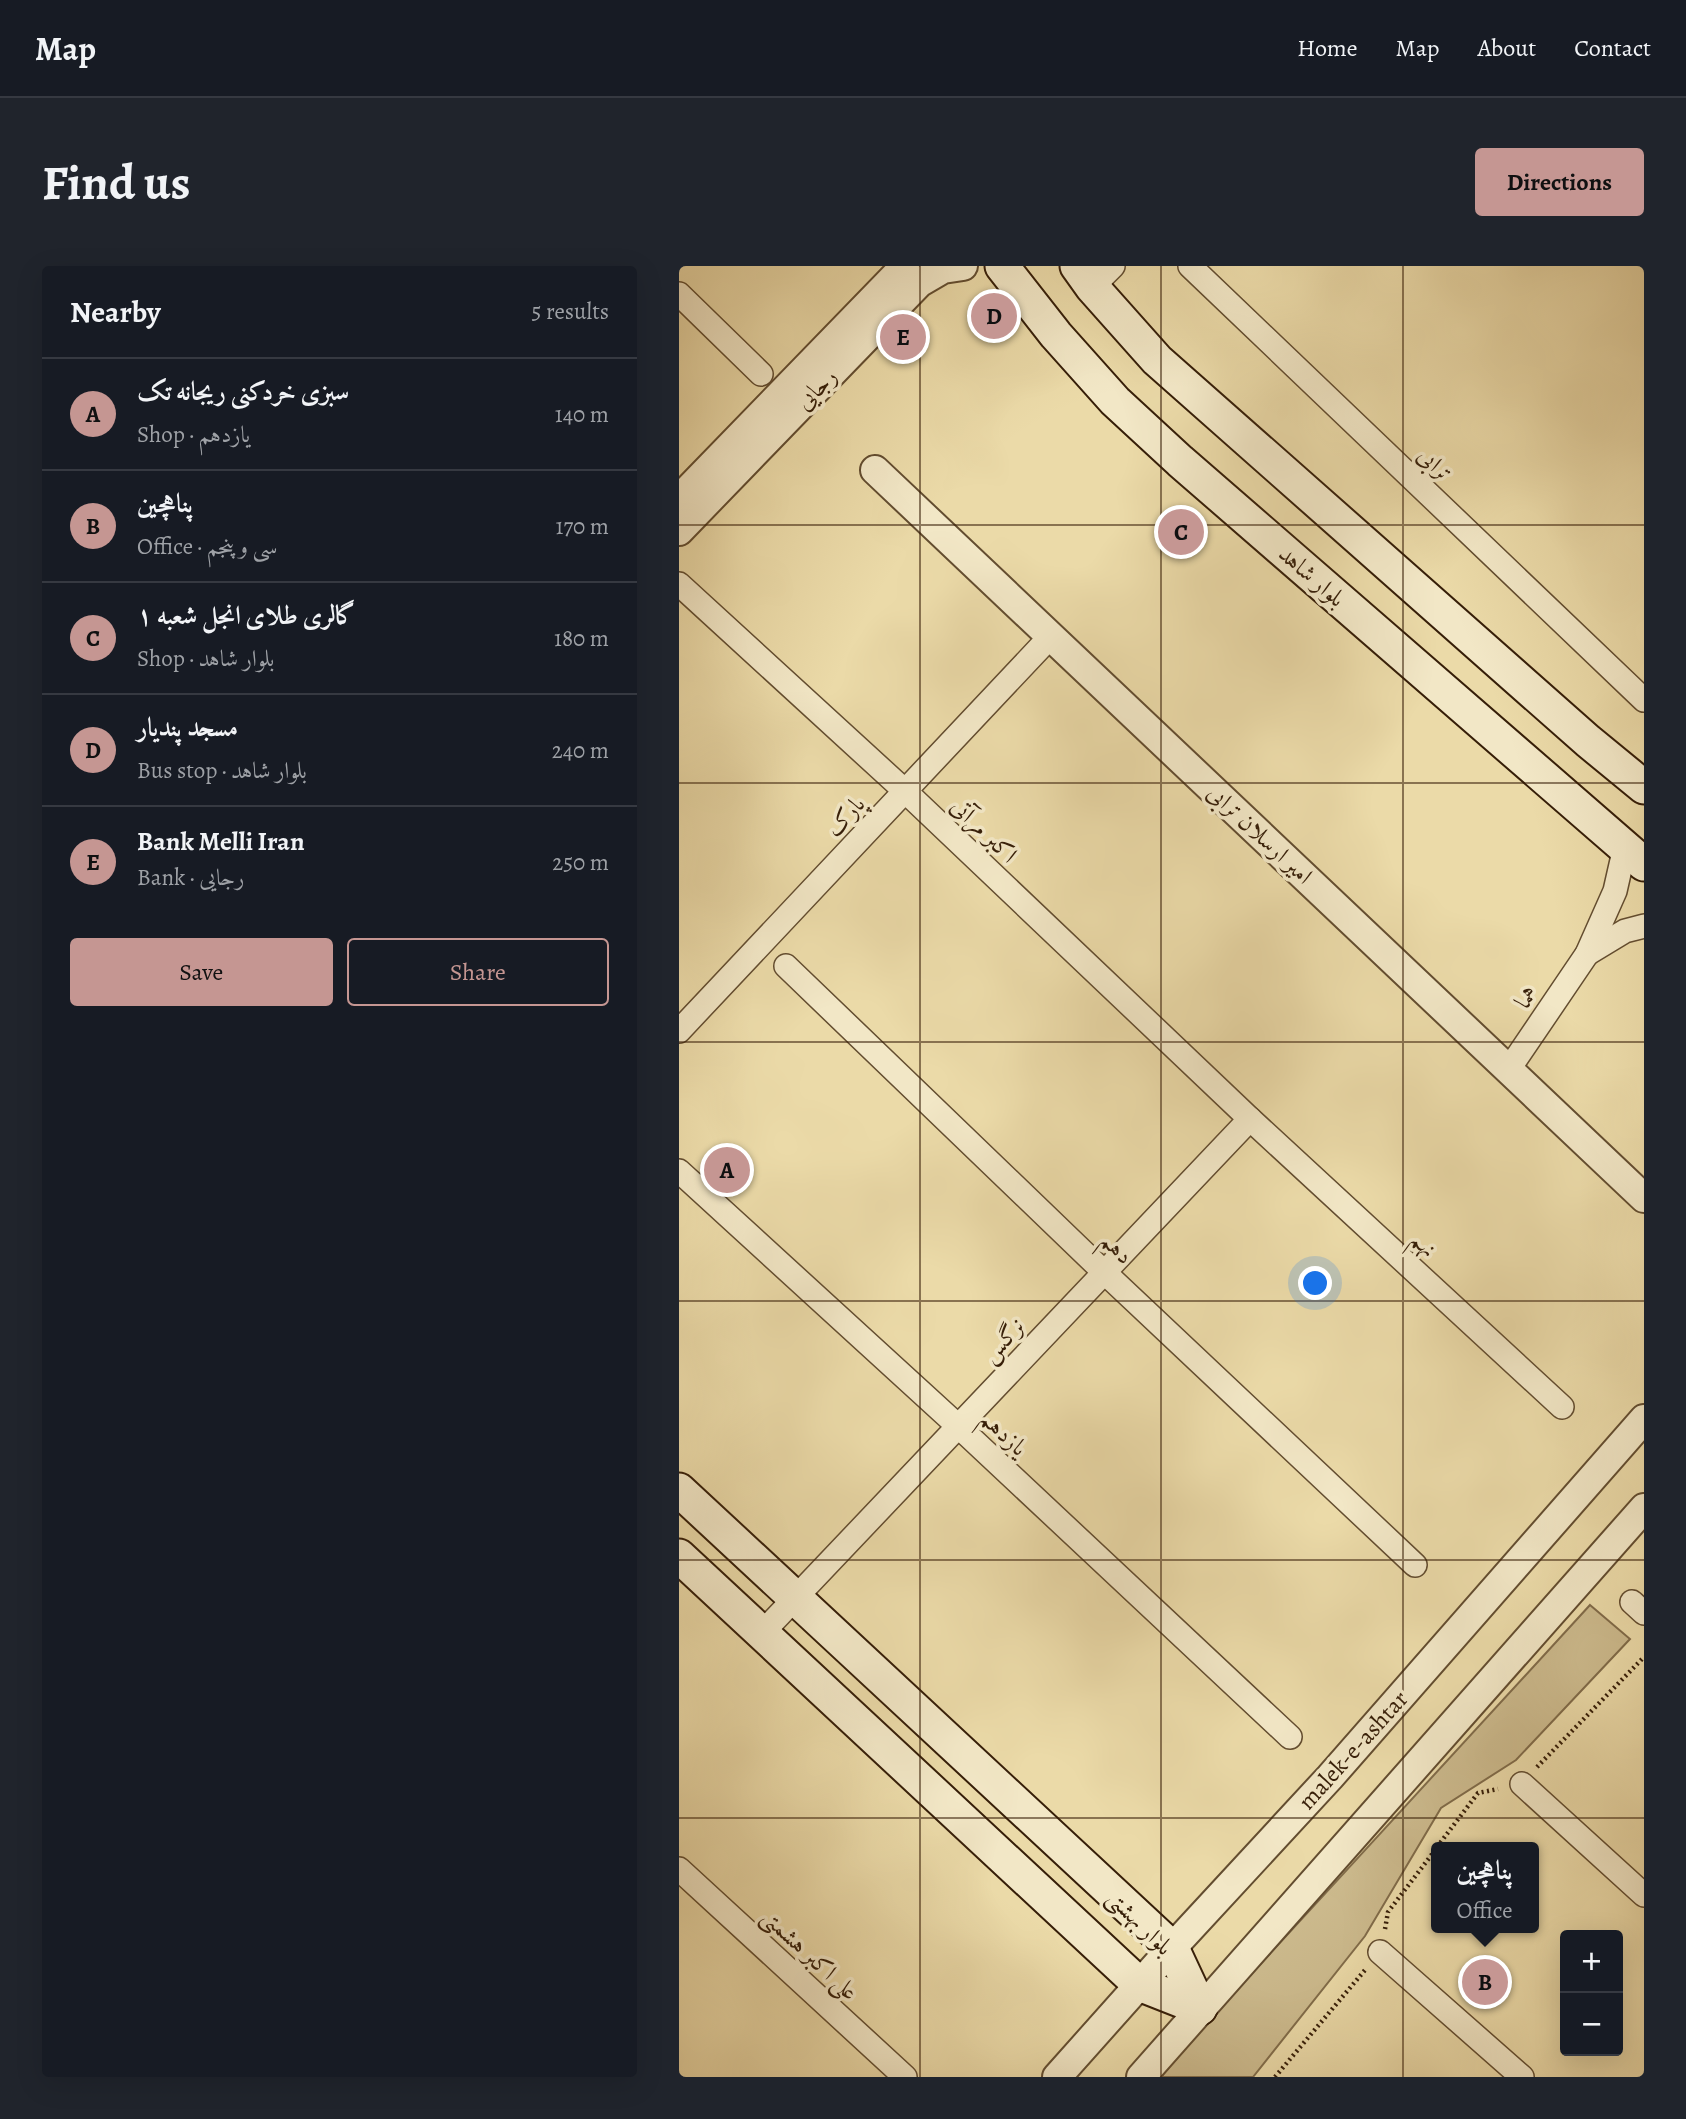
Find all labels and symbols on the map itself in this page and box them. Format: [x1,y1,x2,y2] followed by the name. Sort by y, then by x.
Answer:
[971,290,1017,342] pin: D
[880,311,926,363] pin: E
[788,361,844,417] street label: رجایی
[1410,439,1460,489] street label: ترابی
[1158,506,1204,558] pin: C
[1272,538,1352,614] street label: بلوار شاهد
[1200,777,1320,892] street label: امیر ارسلان ترابی
[818,788,874,844] street label: پارک
[943,790,1024,871] street label: اکبر مرآتی
[1507,979,1545,1015] street label: هما
[704,1144,750,1196] pin: A
[1400,1224,1444,1269] street label: نهم
[1089,1225,1140,1276] street label: دهم
[1298,1266,1332,1300] your location
[974,1310,1032,1370] street label: نرگس
[969,1403,1036,1468] street label: یازدهم
[1291,1684,1415,1816] street label: malek-e-ashtar
[1099,1882,1180,1963] street label: بلوار بهشتی
[754,1901,866,2008] street label: علی اکبر هشمتی
[1462,1956,1508,2008] pin: B

